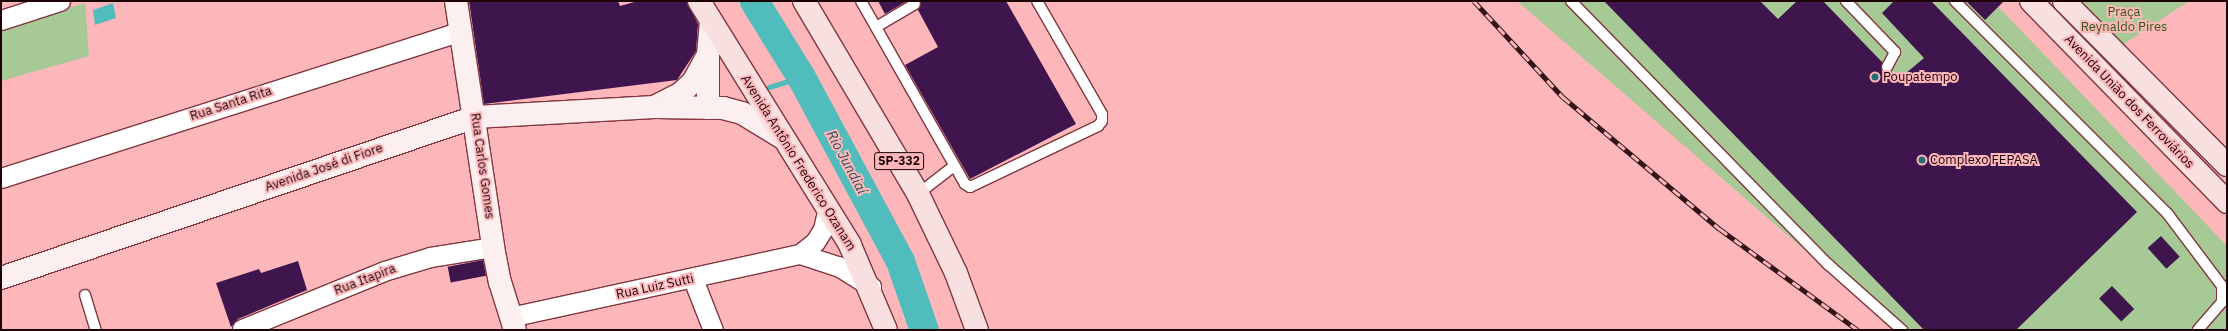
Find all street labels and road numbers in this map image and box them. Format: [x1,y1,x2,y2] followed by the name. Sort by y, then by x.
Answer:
[2061,32,2197,172] street label: Avenida União dos Ferroviários
[737,72,859,254] street label: Avenida Antônio Frederico Ozanam
[188,83,274,125] street label: Rua Santa Rita
[467,112,497,220] street label: Rua Carlos Gomes
[263,140,385,196] street label: Avenida José di Fiore
[874,151,924,171] road number: SP-332
[332,261,398,299] street label: Rua Itapira
[615,271,695,303] street label: Rua Luiz Sutti

